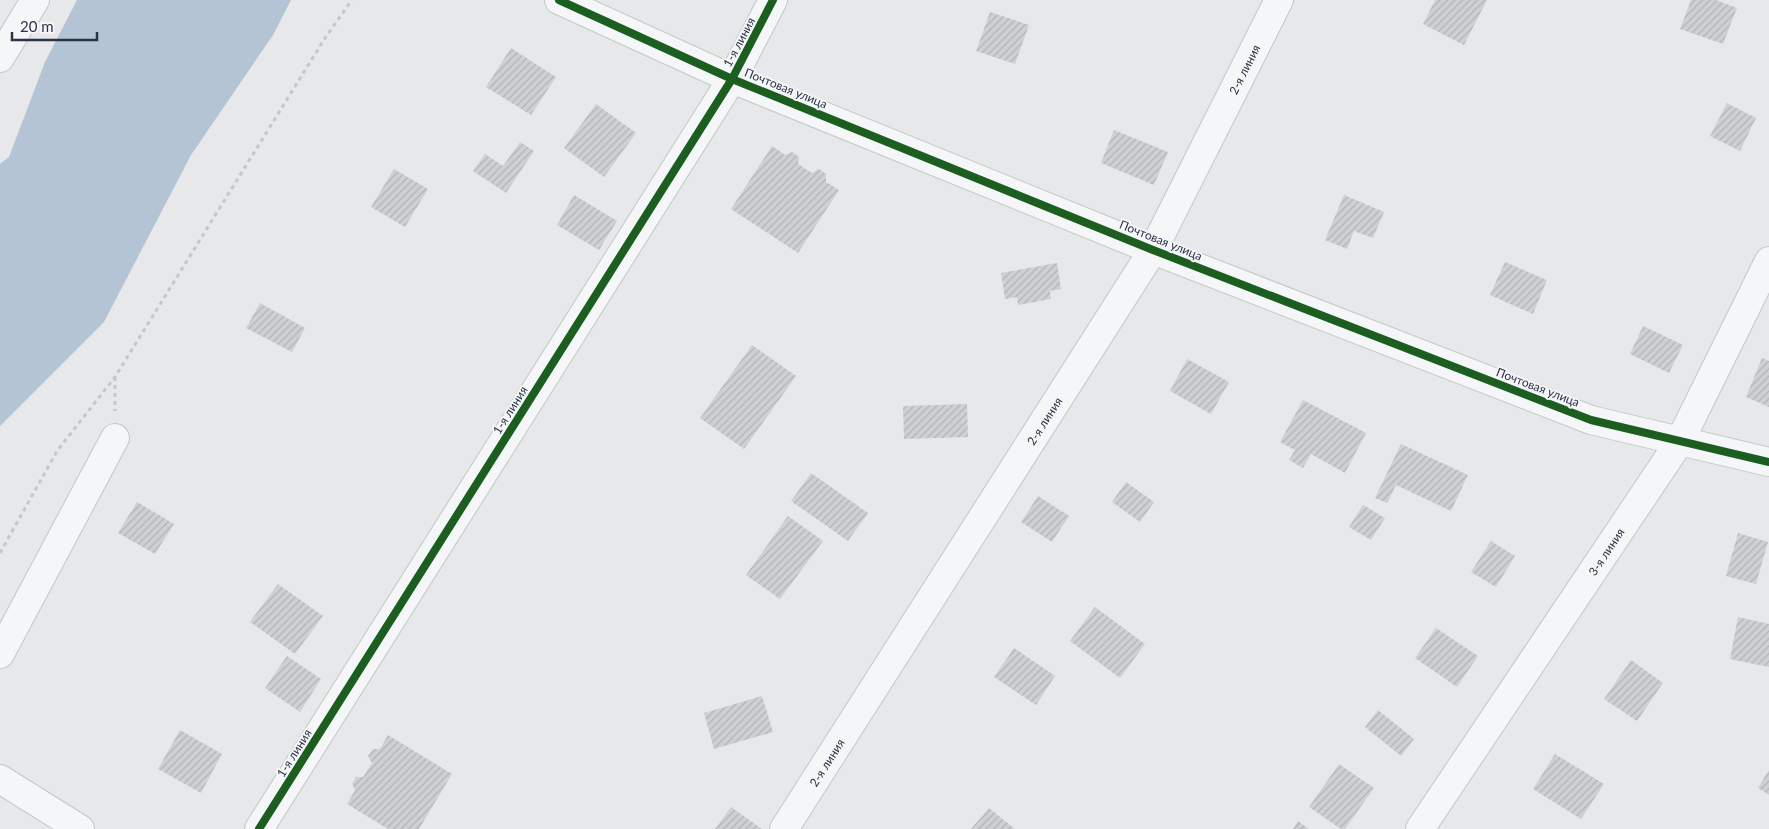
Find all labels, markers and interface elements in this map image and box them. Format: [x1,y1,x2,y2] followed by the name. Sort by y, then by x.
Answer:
[12,10,98,42] scale bar
[720,15,758,69] street label: 1-я линия
[20,17,54,35] text: 20 m
[1225,42,1263,97] street label: 2-я линия
[742,65,830,111] street label: Почтовая улица
[1117,217,1205,263] street label: Почтовая улица
[1494,364,1582,410] street label: Почтовая улица
[489,383,531,437] street label: 1-я линия
[1023,394,1065,448] street label: 2-я линия
[1585,525,1627,578] street label: 3-я линия
[273,726,315,780] street label: 1-я линия
[806,736,847,789] street label: 2-я линия

